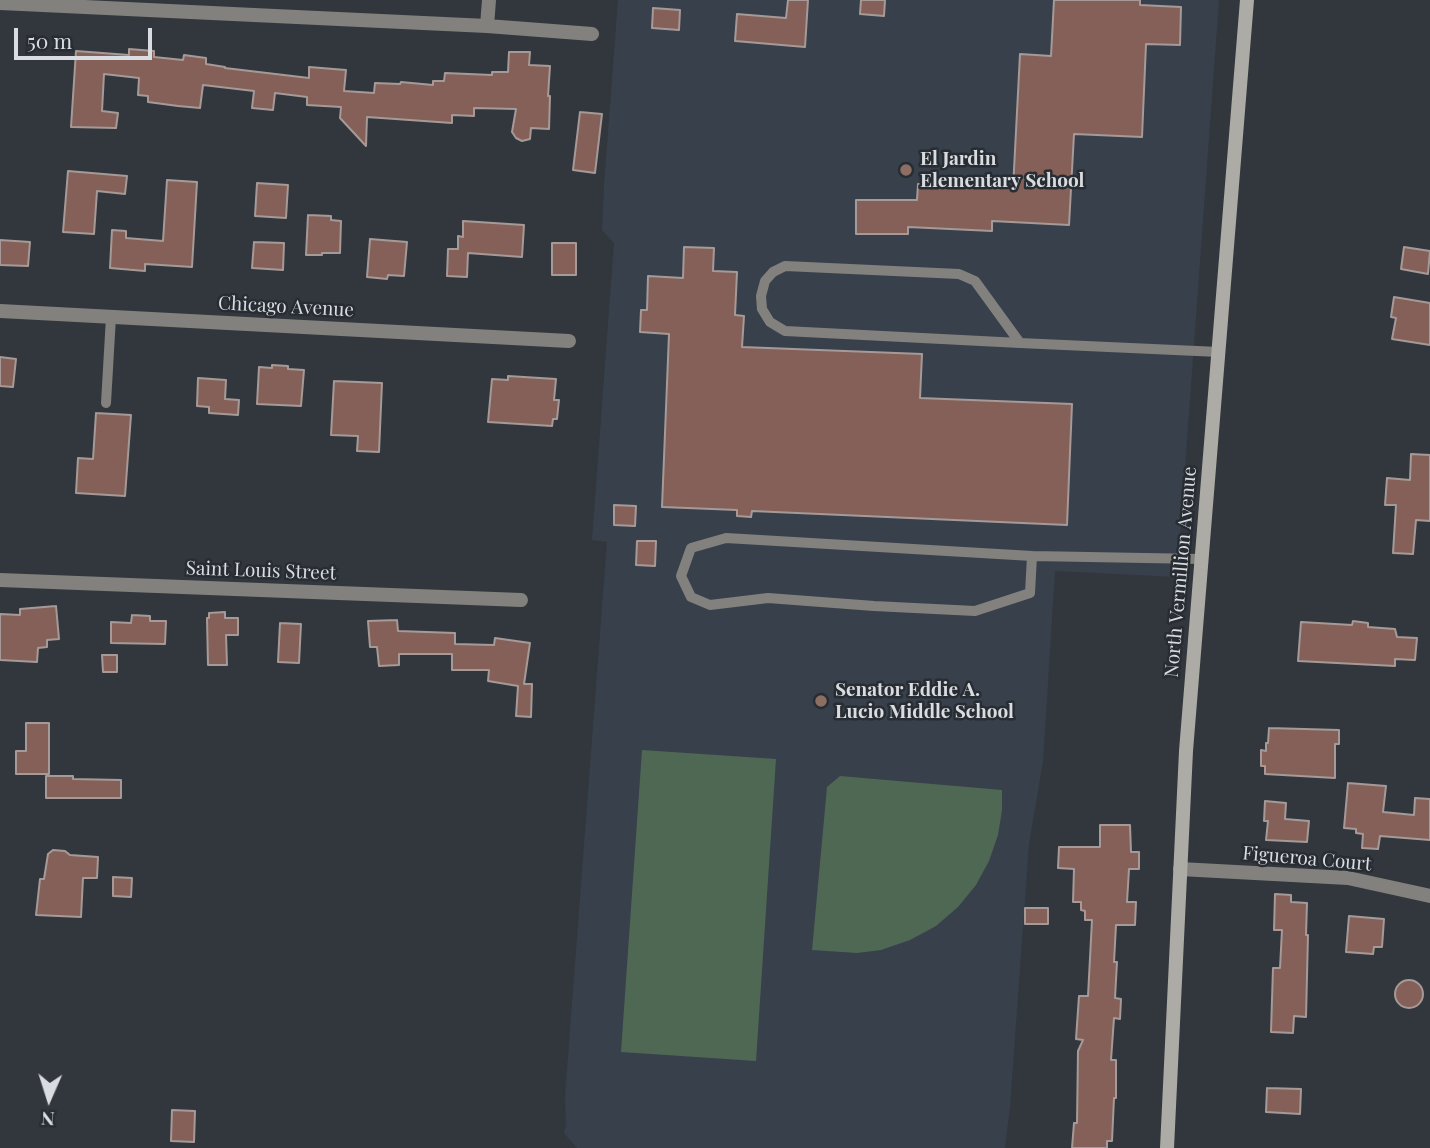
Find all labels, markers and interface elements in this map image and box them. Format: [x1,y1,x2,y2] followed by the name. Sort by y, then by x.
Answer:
[18,14,156,58] scale bar
[27,26,72,54] text: 50 m
[920,148,1085,192] place label: El Jardin Elementary School
[898,162,914,178] marker: El Jardin Elementary School
[217,292,355,322] street label: Chicago Avenue
[1160,466,1202,678] street label: North Vermillion Avenue
[185,557,337,585] street label: Saint Louis Street
[835,679,1014,723] place label: Senator Eddie A. Lucio Middle School
[813,693,829,709] marker: Senator Eddie A. Lucio Middle School
[1242,842,1372,876] street label: Figueroa Court
[14,1064,84,1134] north arrow
[40,1107,55,1133] text: N

